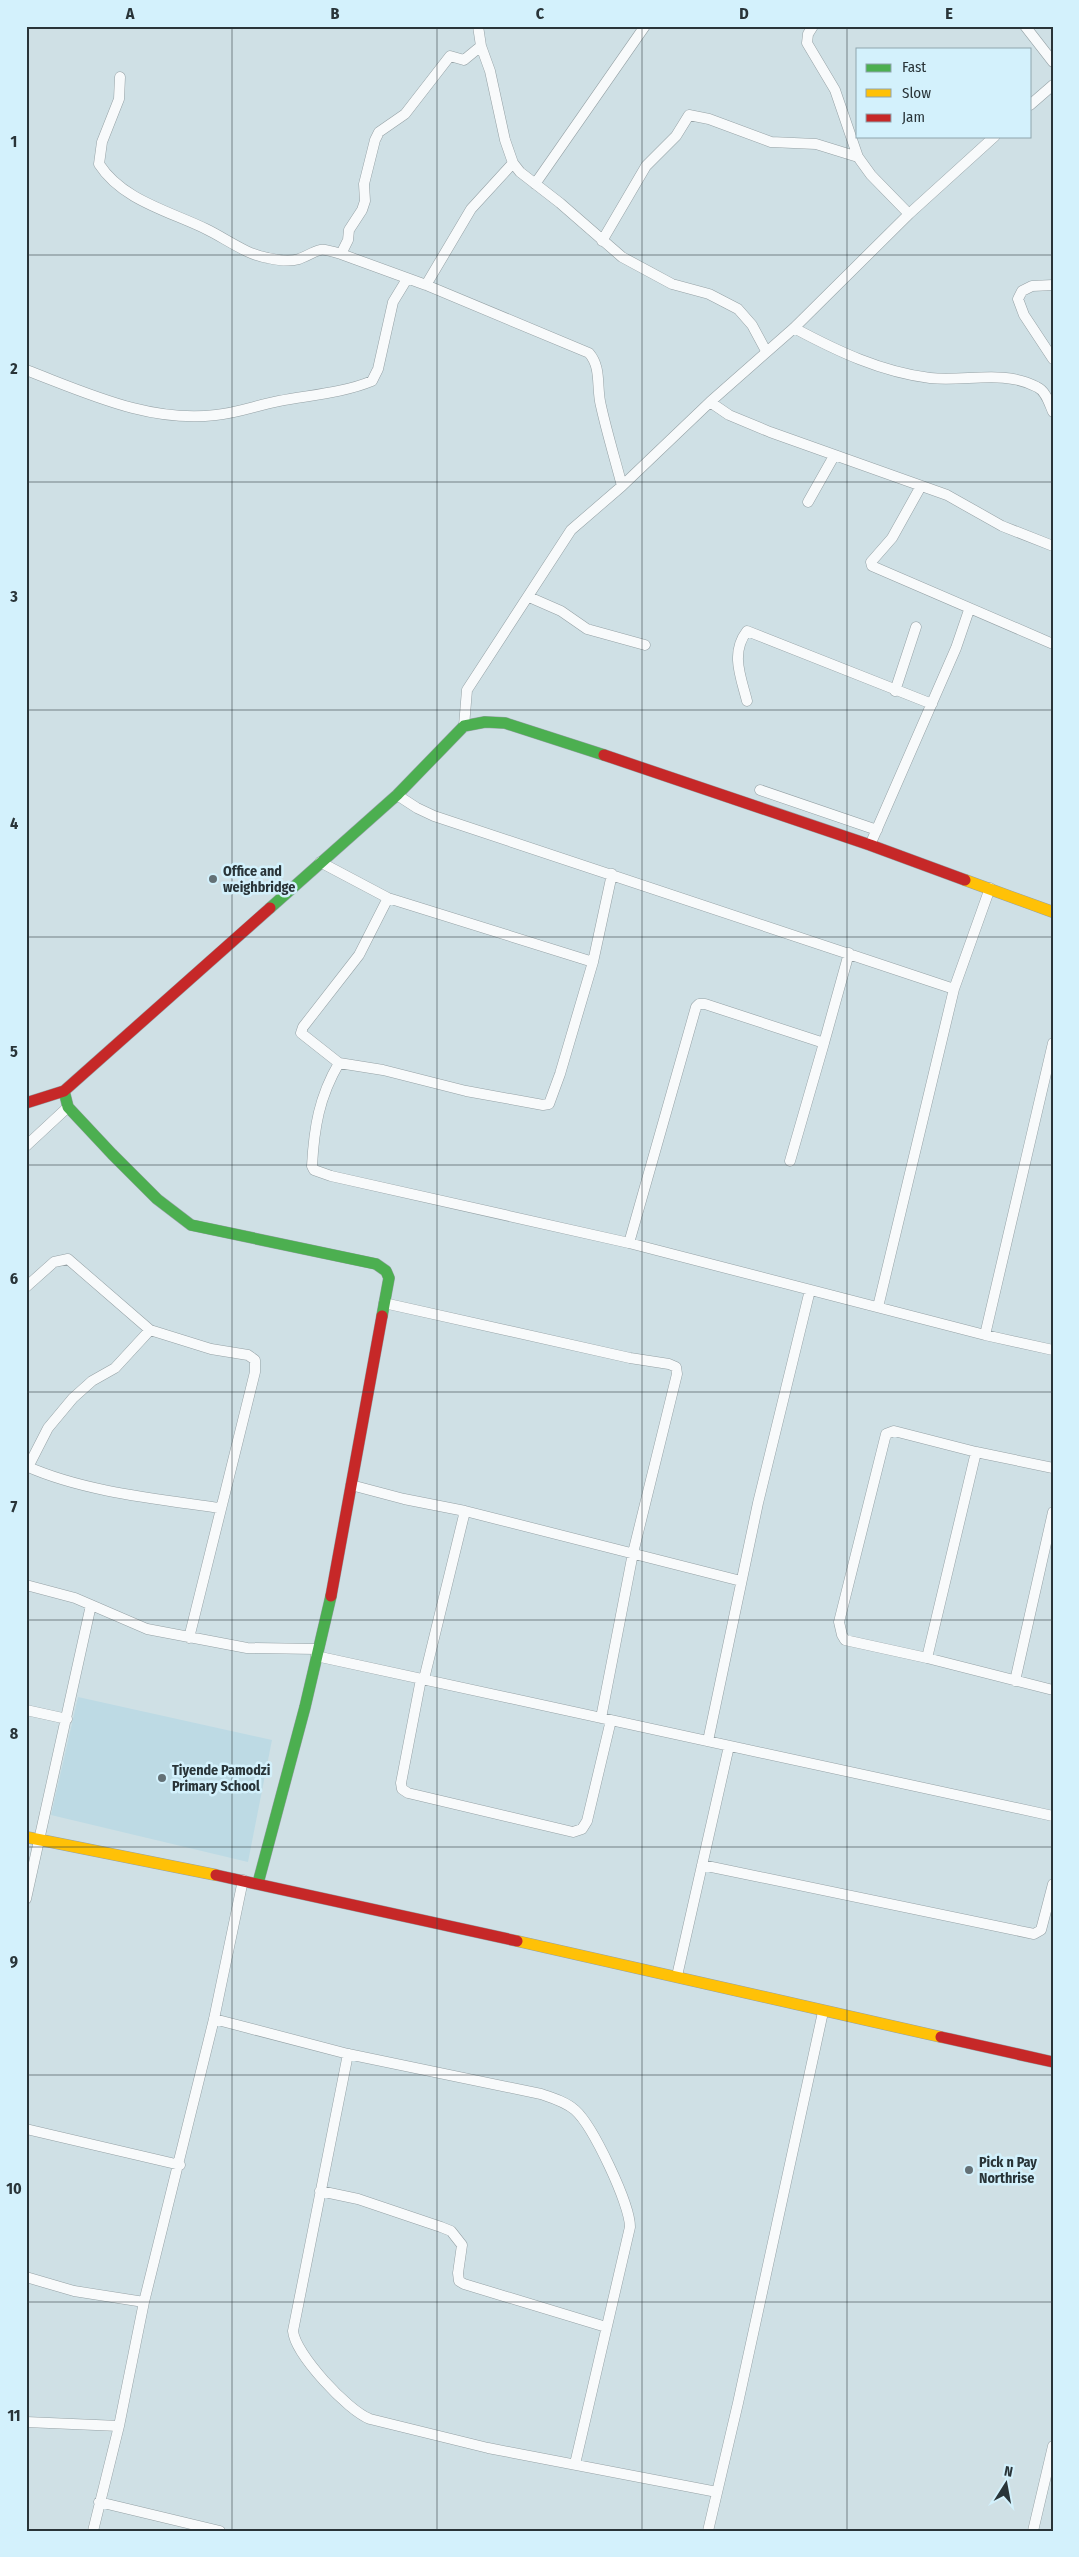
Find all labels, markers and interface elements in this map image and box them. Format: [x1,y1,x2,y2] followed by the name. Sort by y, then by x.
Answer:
[125,4,135,23] text: A
[331,4,340,23] text: B
[536,4,545,23] text: C
[739,4,749,23] text: D
[945,4,953,23] text: E
[856,48,1032,138] legend
[902,58,926,76] text: Fast
[902,84,931,102] text: Slow
[902,108,925,126] text: Jam
[11,132,17,151] text: 1
[9,359,18,378] text: 2
[9,587,18,606] text: 3
[10,814,18,833] text: 4
[223,863,295,896] place label: Office and weighbridge
[207,873,219,885] marker: Office and weighbridge
[10,1042,18,1061] text: 5
[10,1269,18,1288] text: 6
[11,1497,18,1516] text: 7
[10,1724,19,1743] text: 8
[172,1762,271,1795] place label: Tiyende Pamodzi Primary School
[156,1772,168,1784] marker: Tiyende Pamodzi Primary School
[10,1952,18,1971] text: 9
[979,2154,1037,2187] place label: Pick n Pay Northrise
[963,2164,975,2176] marker: Pick n Pay Northrise
[6,2179,22,2198] text: 10
[7,2406,21,2425] text: 11
[982,2460,1032,2510] north arrow
[1003,2463,1014,2481] text: N

